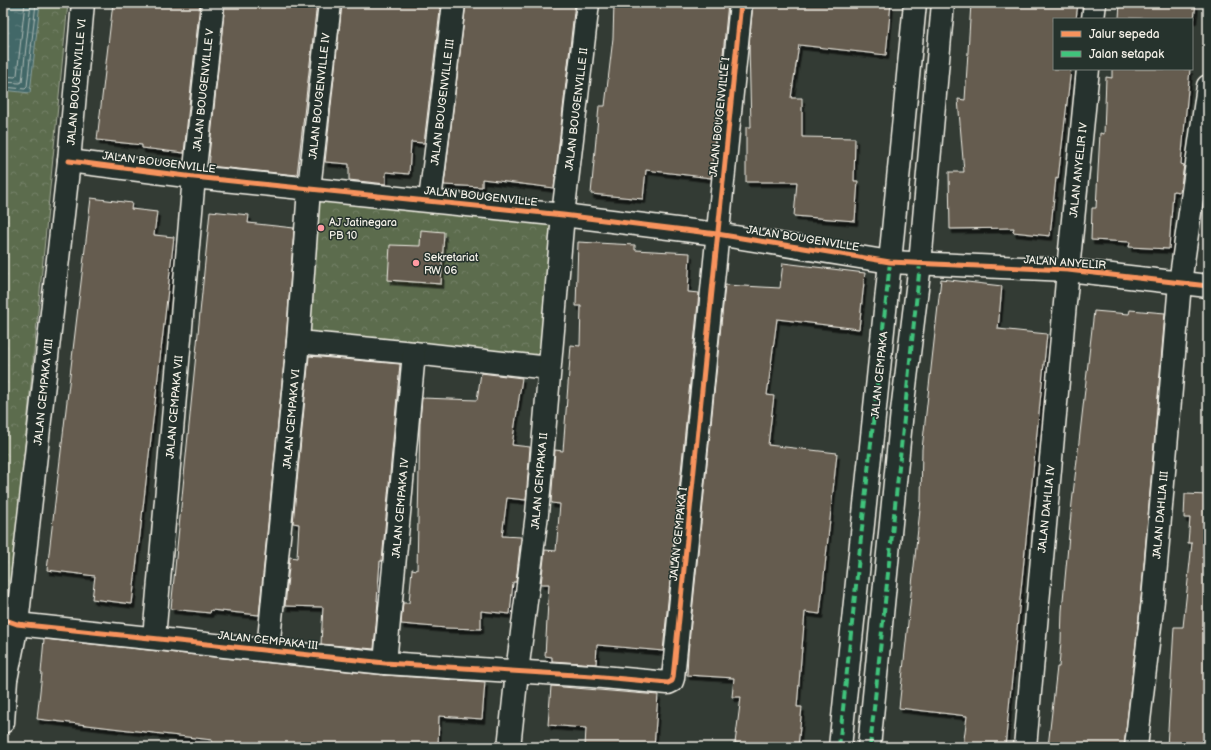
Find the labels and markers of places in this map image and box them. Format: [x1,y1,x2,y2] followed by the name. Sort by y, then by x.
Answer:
[329,216,397,242] place label: AJ Jatinegara PB 10
[316,223,326,233] marker: AJ Jatinegara PB 10
[424,251,479,277] place label: Sekretariat RW 06
[411,258,421,268] marker: Sekretariat RW 06

